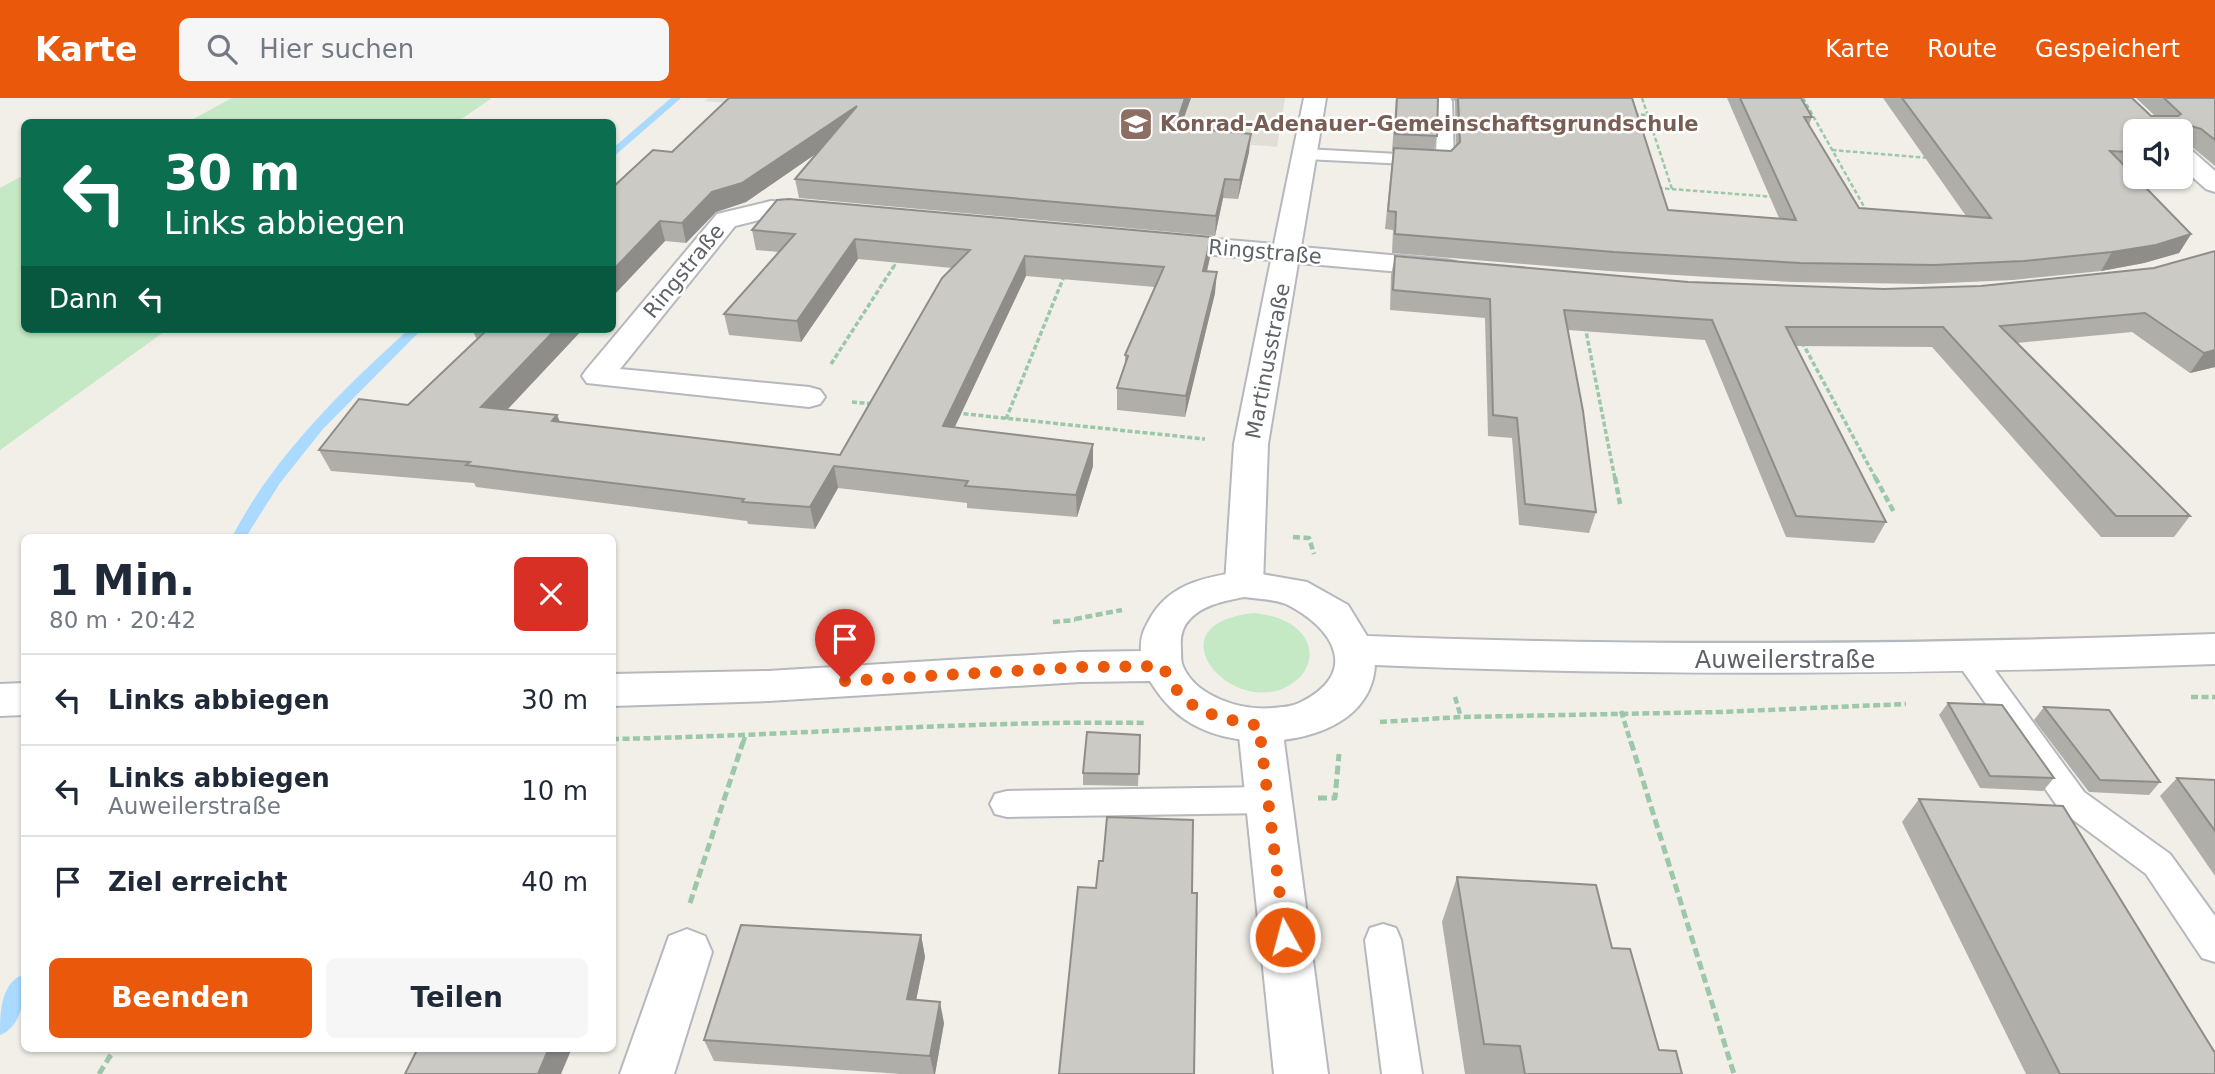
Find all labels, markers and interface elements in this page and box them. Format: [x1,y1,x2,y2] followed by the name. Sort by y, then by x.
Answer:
[179,18,669,81] search box
[35,30,137,69] text: Karte
[203,30,241,68] icon: search
[259,34,414,64] text: Hier suchen
[1825,35,1889,63] text: Karte
[1927,35,1997,63] text: Route
[2035,35,2180,63] text: Gespeichert
[1117,105,1155,143] school or university icon: Konrad-Adenauer-Gemeinschaftsgrundschule
[1160,112,1699,136] place label: Konrad-Adenauer-Gemeinschaftsgrundschule
[2123,119,2193,189] map controls
[2123,119,2193,189] button: sound
[164,145,300,202] text: 30 m
[49,147,140,238] icon: left
[164,204,405,242] text: Links abbiegen
[639,219,729,323] street label: Ringstraße
[1207,235,1323,269] street label: Ringstraße
[132,280,170,318] icon: left
[1241,281,1295,441] street label: Martinusstraße
[49,284,118,314] text: Dann
[49,556,195,605] text: 1 Min.
[514,557,588,631] button: close
[49,607,196,633] text: 80 m · 20:42
[815,609,875,681] pin
[826,620,864,658] icon: arrive
[1695,646,1875,674] street label: Auweilerstraße
[49,681,87,719] icon: left
[108,685,330,715] text: Links abbiegen
[521,685,588,715] text: 30 m
[108,763,330,793] text: Links abbiegen
[49,772,87,810] icon: left
[521,776,588,806] text: 10 m
[108,793,281,819] text: Auweilerstraße
[49,863,87,901] icon: arrive
[108,867,288,897] text: Ziel erreicht
[521,867,588,897] text: 40 m
[1248,900,1322,974] position arrow
[49,958,312,1038] button: Beenden
[326,958,588,1038] button: Teilen

